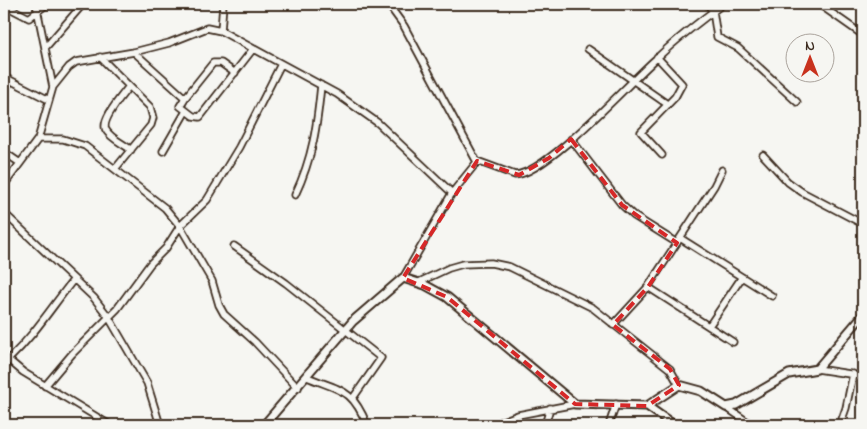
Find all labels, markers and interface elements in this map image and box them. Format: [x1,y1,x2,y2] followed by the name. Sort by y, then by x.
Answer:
[784,32,834,82] north arrow
[805,36,815,57] text: N

